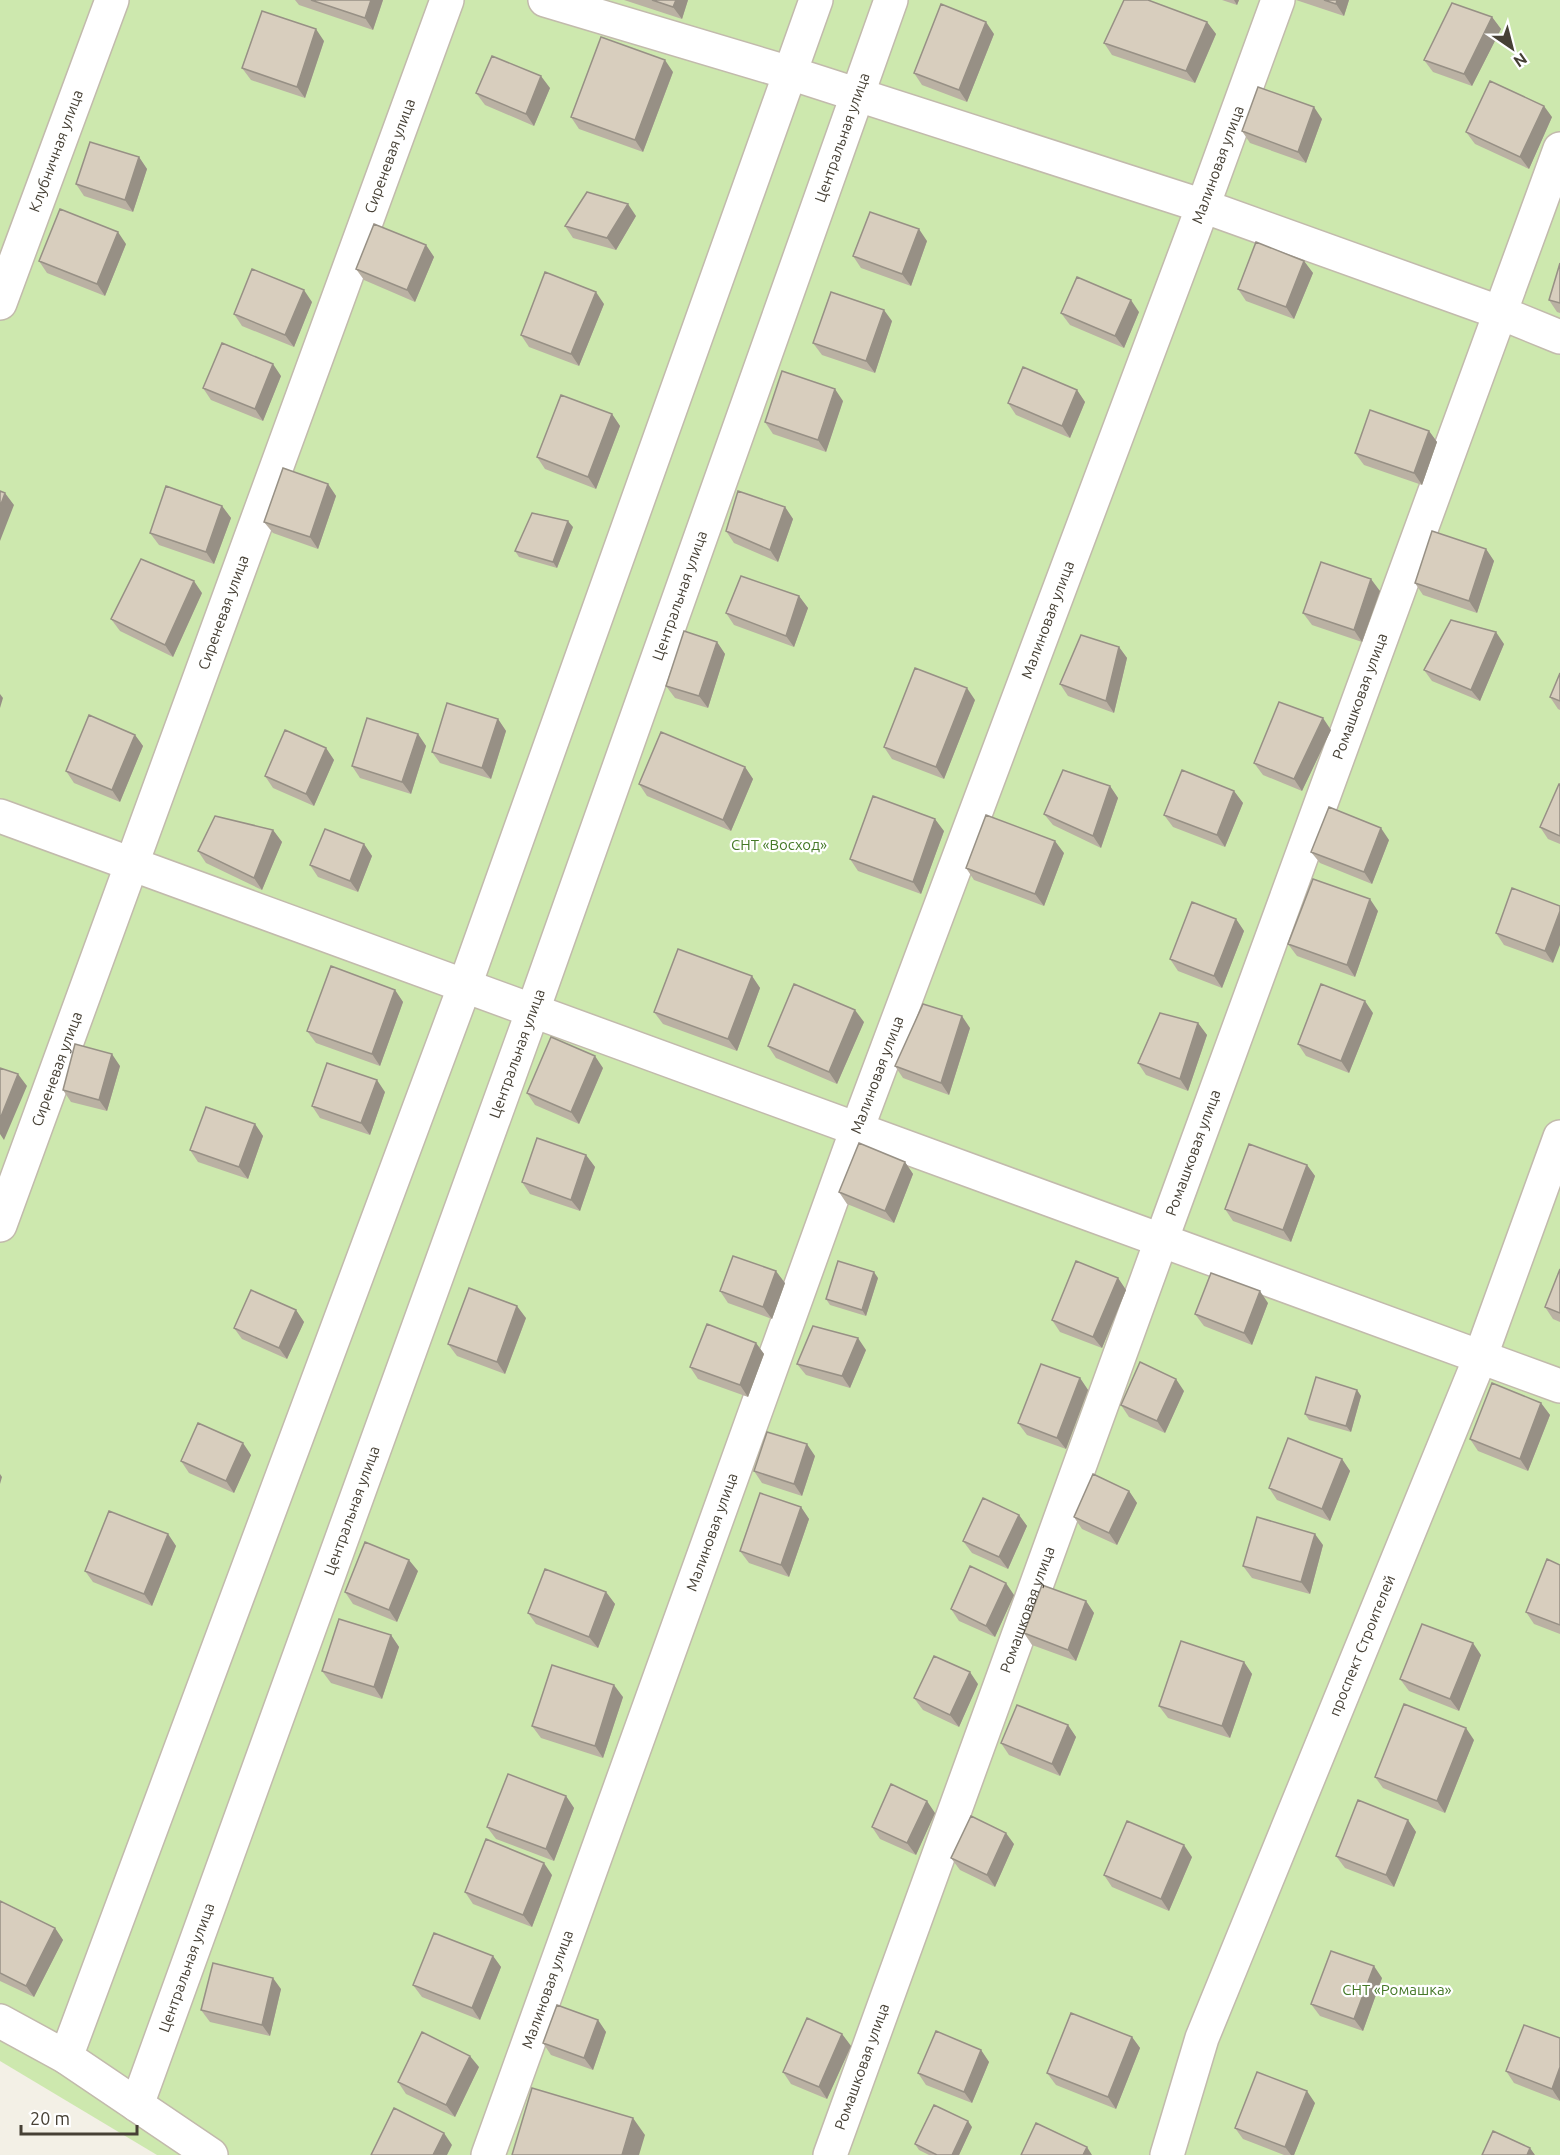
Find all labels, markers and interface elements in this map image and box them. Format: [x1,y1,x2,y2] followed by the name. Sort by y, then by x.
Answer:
[1482,18,1542,78] north arrow
[1511,49,1531,71] text: N
[811,70,873,205] street label: Центральная улица
[25,87,86,214] street label: Клубничная улица
[361,96,418,215] street label: Сиреневая улица
[1188,103,1247,226] street label: Малиновая улица
[649,528,710,663] street label: Центральная улица
[194,553,252,672] street label: Сиреневая улица
[1018,558,1077,681] street label: Малиновая улица
[1329,631,1390,762] street label: Ромашковая улица
[731,836,827,853] park label: СНТ «Восход»
[486,986,548,1121] street label: Центральная улица
[28,1009,85,1129] street label: Сиреневая улица
[847,1014,907,1136] street label: Малиновая улица
[1162,1087,1224,1218] street label: Ромашковая улица
[320,1443,383,1578] street label: Центральная улица
[682,1470,741,1593] street label: Малиновая улица
[996,1544,1058,1675] street label: Ромашковая улица
[1326,1572,1398,1719] street label: проспект Строителей
[155,1900,217,2035] street label: Центральная улица
[518,1928,576,2051] street label: Малиновая улица
[1342,1981,1452,1998] park label: СНТ «Ромашка»
[831,2001,892,2132] street label: Ромашковая улица
[21,2098,136,2136] scale bar
[30,2108,70,2128] text: 20 m

